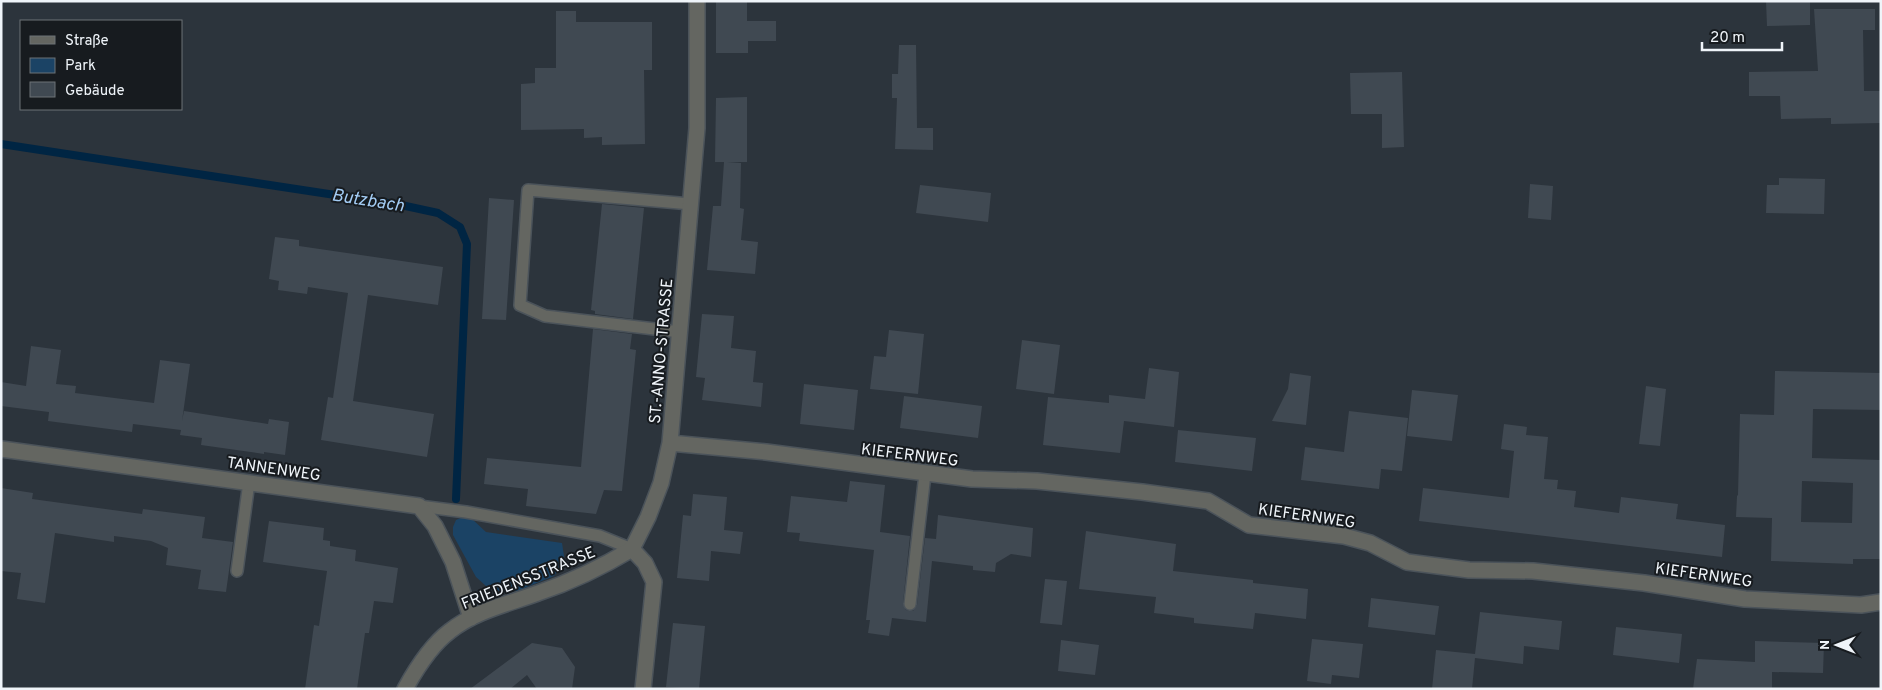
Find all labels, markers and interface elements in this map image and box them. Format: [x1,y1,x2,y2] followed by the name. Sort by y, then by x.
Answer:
[20,20,182,110] legend
[1702,20,1782,52] scale bar
[1710,29,1745,48] text: 20 m
[65,32,109,51] text: Straße
[65,57,96,76] text: Park
[65,82,125,101] text: Gebäude
[330,184,406,219] water label: Butzbach
[646,278,678,425] street label: ST.-ANNO-STRASSE
[860,440,960,472] street label: KIEFERNWEG
[225,453,322,486] street label: TANNENWEG
[1257,500,1357,534] street label: KIEFERNWEG
[459,543,599,615] street label: FRIEDENSSTRASSE
[1654,559,1754,593] street label: KIEFERNWEG
[1812,620,1862,670] north arrow
[1817,640,1834,650] text: N

